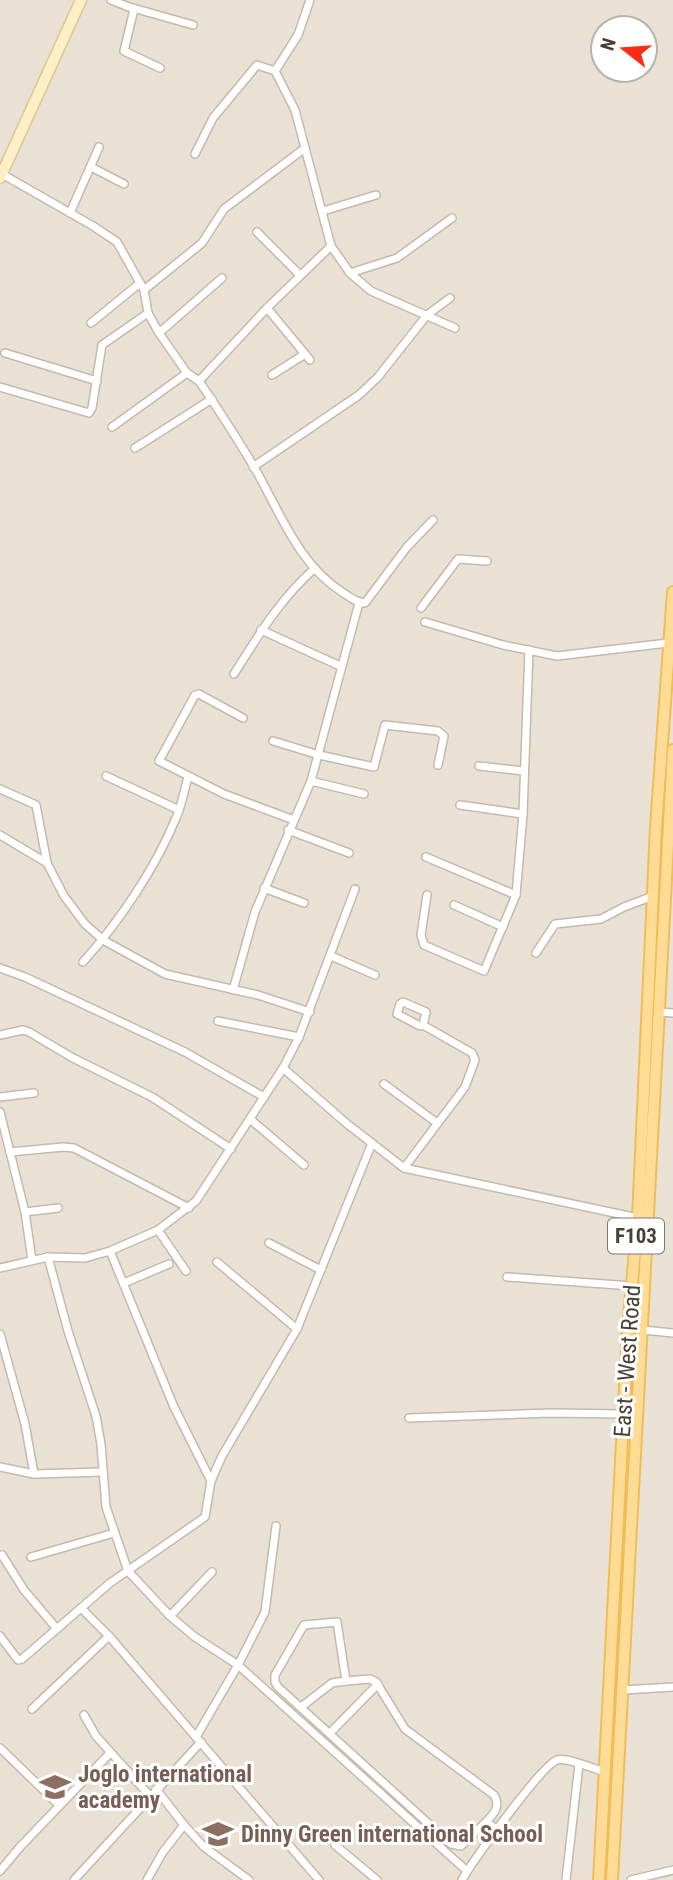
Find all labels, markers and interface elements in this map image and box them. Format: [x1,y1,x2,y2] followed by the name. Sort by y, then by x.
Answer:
[589,14,659,84] north arrow
[596,35,621,53] text: N
[608,1218,664,1254] road number: F103
[609,1284,646,1438] street label: East - West Road
[78,1761,252,1814] place label: Joglo international academy
[38,1770,72,1804] school or university icon: Joglo international academy
[201,1817,235,1851] school or university icon: Dinny Green international School
[241,1821,543,1848] place label: Dinny Green international School

